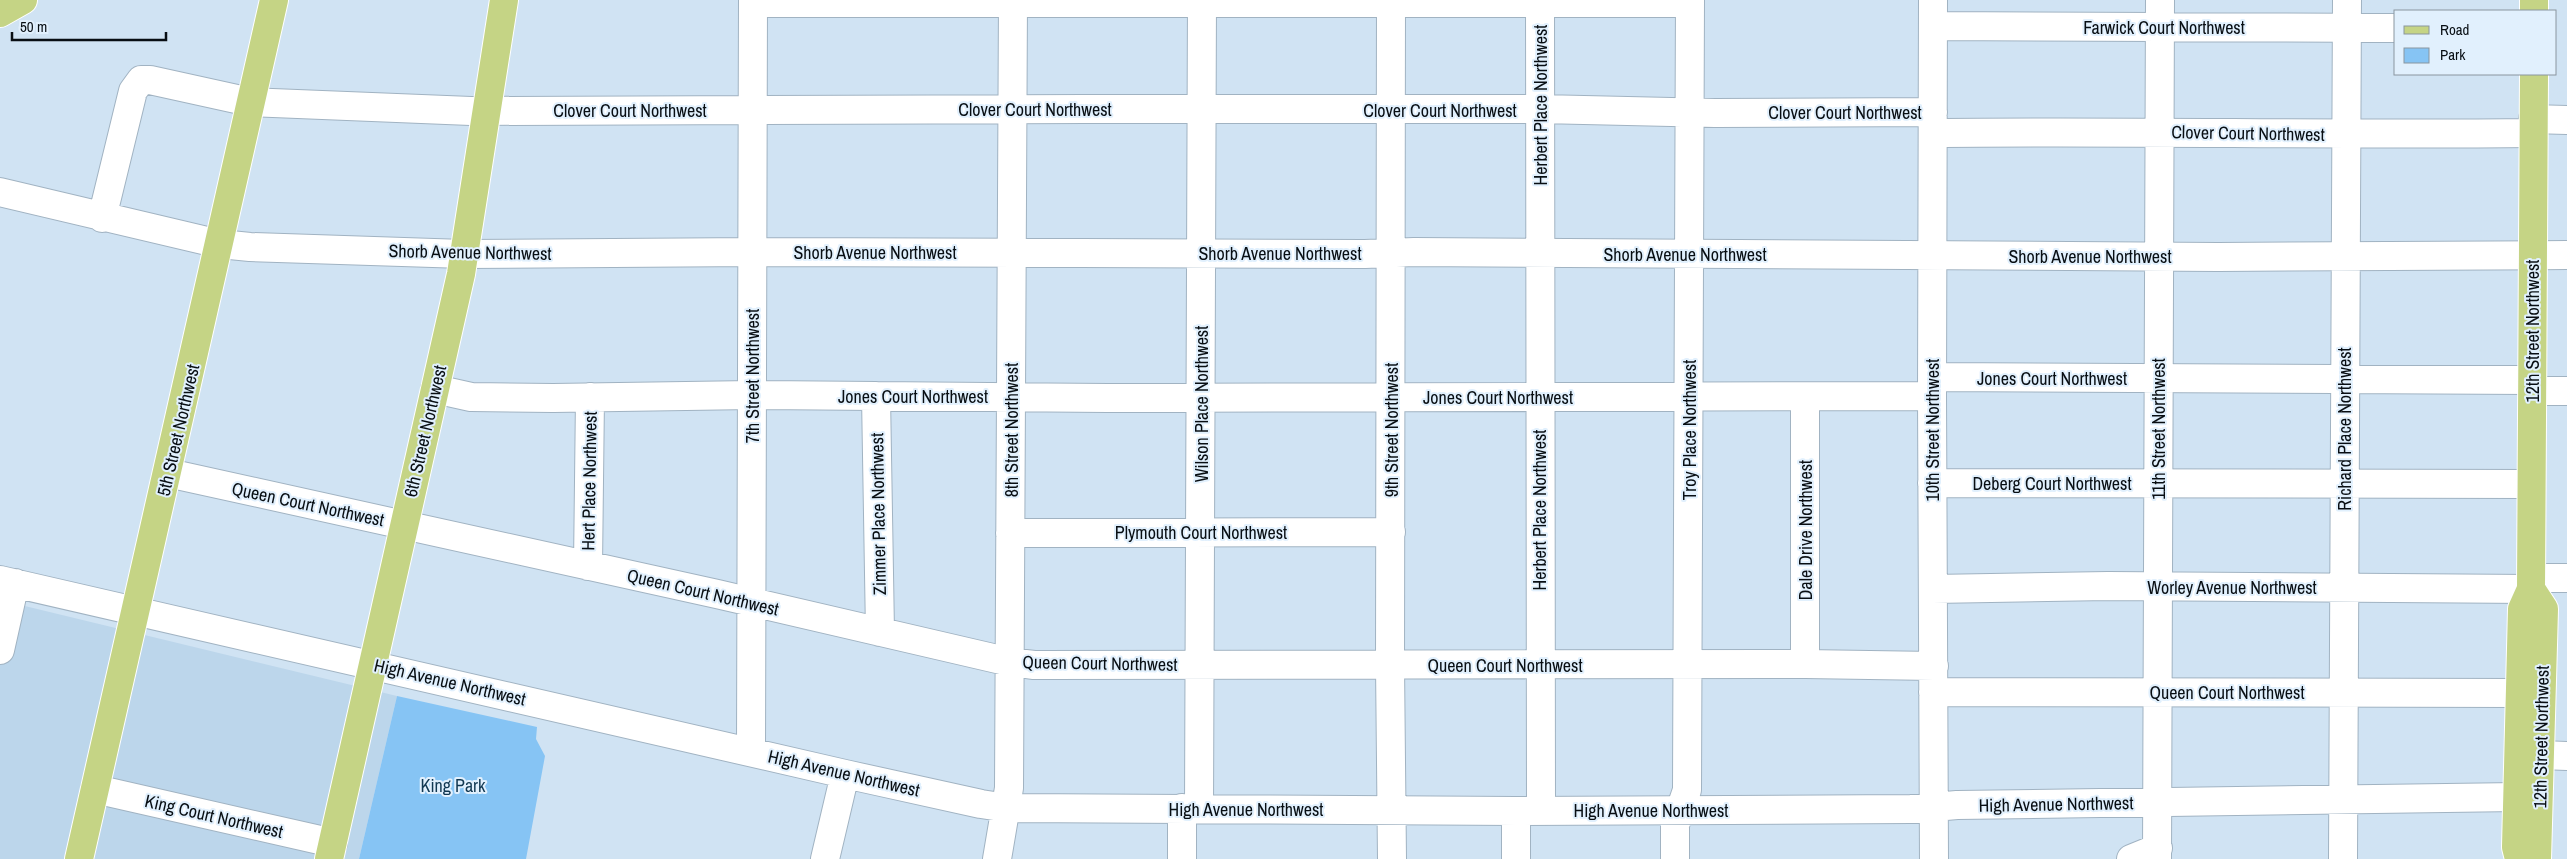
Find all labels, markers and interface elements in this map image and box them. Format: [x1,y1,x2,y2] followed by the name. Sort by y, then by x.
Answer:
[12,10,166,42] scale bar
[2394,10,2557,75] legend
[2083,15,2245,40] street label: Farwick Court Northwest
[20,16,47,37] text: 50 m
[2440,19,2469,40] text: Road
[1528,25,1553,185] street label: Herbert Place Northwest
[2440,44,2466,65] text: Park
[958,97,1112,122] street label: Clover Court Northwest
[553,98,707,123] street label: Clover Court Northwest
[1363,98,1517,123] street label: Clover Court Northwest
[1768,100,1922,125] street label: Clover Court Northwest
[2171,119,2325,147] street label: Clover Court Northwest
[388,238,552,266] street label: Shorb Avenue Northwest
[793,240,957,265] street label: Shorb Avenue Northwest
[1198,241,1362,266] street label: Shorb Avenue Northwest
[1603,242,1767,267] street label: Shorb Avenue Northwest
[2008,244,2172,269] street label: Shorb Avenue Northwest
[2520,260,2545,402] street label: 12th Street Northwest
[740,309,765,443] street label: 7th Street Northwest
[1189,326,1214,482] street label: Wilson Place Northwest
[2332,347,2357,511] street label: Richard Place Northwest
[2146,358,2171,500] street label: 11th Street Northwest
[1920,359,1945,501] street label: 10th Street Northwest
[1677,360,1702,500] street label: Troy Place Northwest
[151,362,205,498] street label: 5th Street Northwest
[398,363,452,499] street label: 6th Street Northwest
[999,363,1024,497] street label: 8th Street Northwest
[1379,363,1404,497] street label: 9th Street Northwest
[1977,366,2127,391] street label: Jones Court Northwest
[838,384,988,409] street label: Jones Court Northwest
[1423,385,1573,410] street label: Jones Court Northwest
[575,411,603,551] street label: Hert Place Northwest
[1527,430,1552,590] street label: Herbert Place Northwest
[864,433,892,595] street label: Zimmer Place Northwest
[1793,460,1818,600] street label: Dale Drive Northwest
[1972,471,2132,496] street label: Deberg Court Northwest
[230,476,386,532] street label: Queen Court Northwest
[1115,520,1287,545] street label: Plymouth Court Northwest
[625,562,781,622] street label: Queen Court Northwest
[2147,575,2317,600] street label: Worley Avenue Northwest
[1022,649,1178,677] street label: Queen Court Northwest
[372,652,528,712] street label: High Avenue Northwest
[1427,653,1583,678] street label: Queen Court Northwest
[2527,665,2555,809] street label: 12th Street Northwest
[2149,680,2305,705] street label: Queen Court Northwest
[766,743,922,803] street label: High Avenue Northwest
[421,773,486,798] park label: King Park
[142,788,286,844] street label: King Court Northwest
[1978,790,2134,818] street label: High Avenue Northwest
[1169,797,1323,822] street label: High Avenue Northwest
[1574,798,1728,823] street label: High Avenue Northwest

